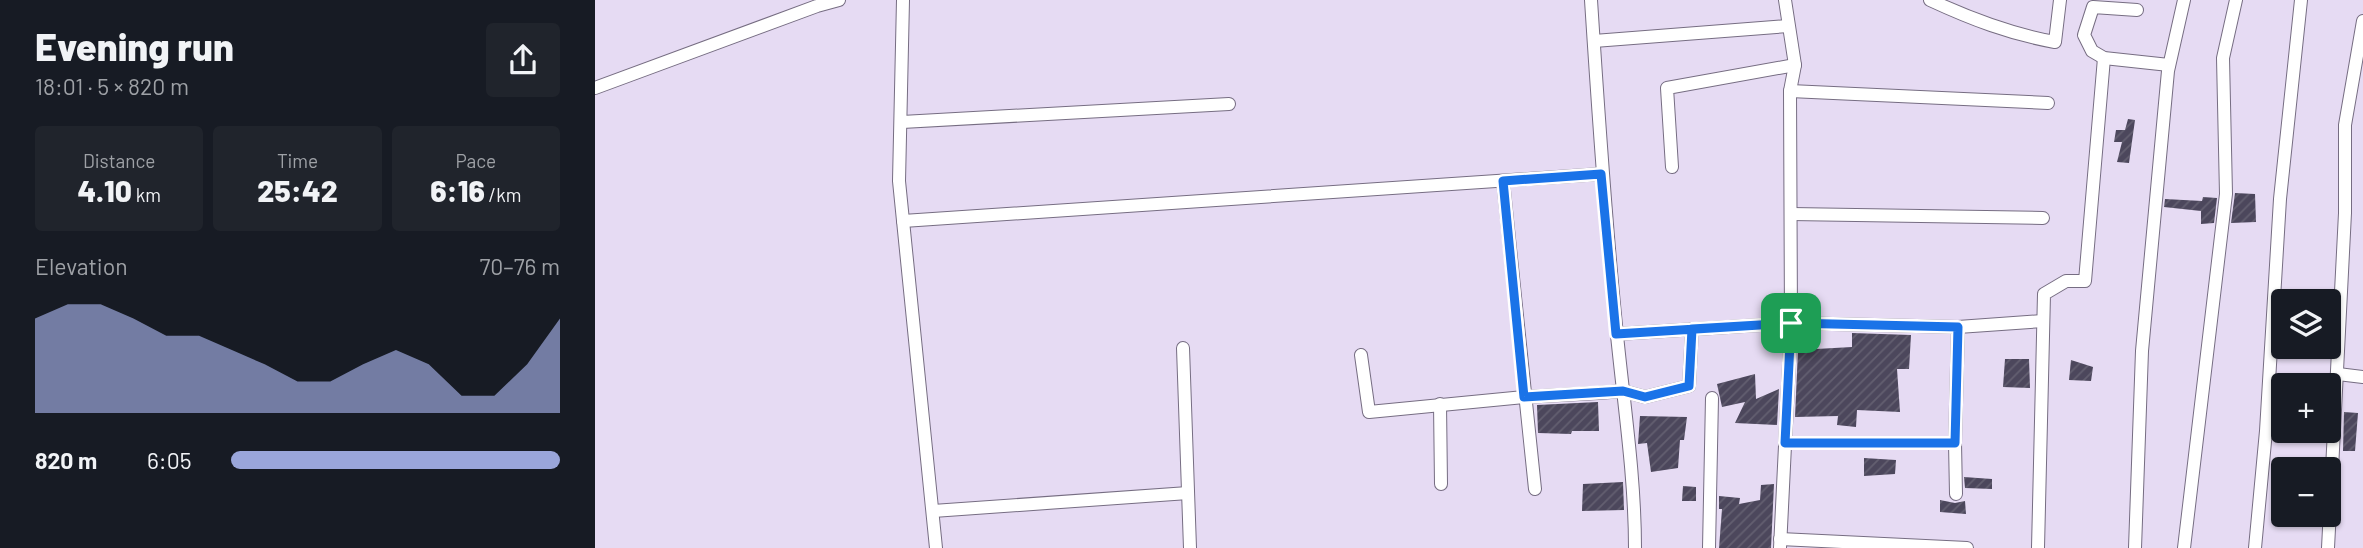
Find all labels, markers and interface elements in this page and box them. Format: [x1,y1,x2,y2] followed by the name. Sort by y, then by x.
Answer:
[35,23,234,69] text: Evening run
[486,23,560,97] button: share
[35,72,189,100] text: 18:01 · 5 × 820 m
[83,149,155,172] text: Distance
[277,149,318,172] text: Time
[455,149,496,172] text: Pace
[77,172,132,208] text: 4.10
[257,172,338,208] text: 25:42
[430,172,485,208] text: 6:16
[132,183,161,206] text: km
[485,183,521,206] text: /km
[35,252,128,280] text: Elevation
[479,252,560,280] text: 70–76 m
[2271,289,2341,527] map controls
[2271,289,2341,359] button: layers
[1761,293,1821,353] pin
[1772,304,1810,342] icon: arrive
[2271,373,2341,443] button: +
[35,446,97,474] text: 820 m
[147,446,191,474] text: 6:05
[2271,457,2341,527] button: −

